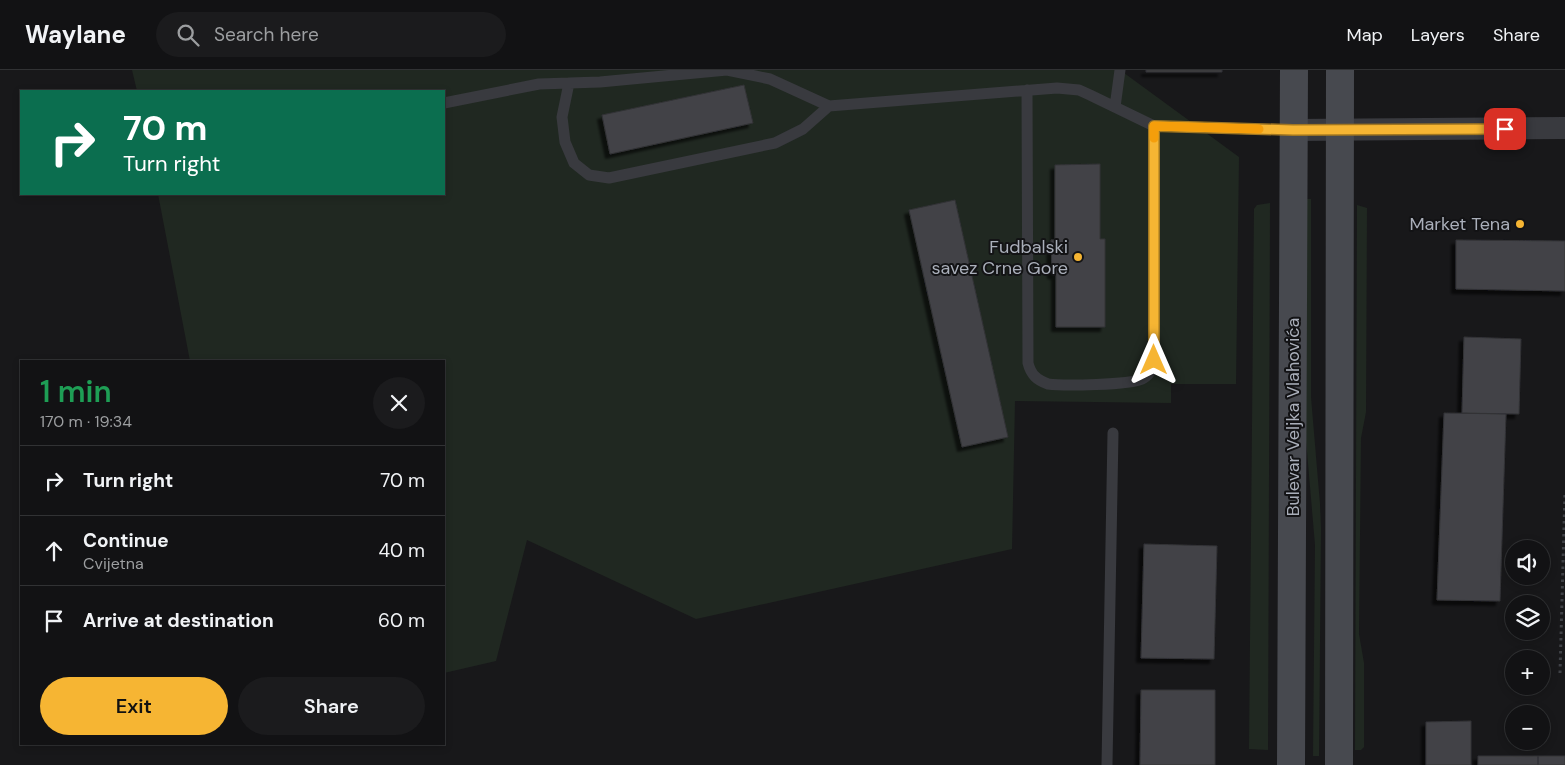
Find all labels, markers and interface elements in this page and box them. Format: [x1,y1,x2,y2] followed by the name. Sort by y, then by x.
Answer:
[156,12,506,57] search box
[25,19,126,50] text: Waylane
[174,21,202,49] icon: search
[214,22,319,47] text: Search here
[1347,23,1383,47] text: Map
[1411,23,1465,47] text: Layers
[1493,23,1540,47] text: Share
[123,105,207,151] text: 70 m
[1484,108,1526,150] pin
[40,110,105,175] icon: right
[1491,115,1519,143] icon: arrive
[123,149,220,178] text: Turn right
[1409,212,1510,236] place label: Market Tena
[1514,218,1526,230] marker: Market Tena
[931,235,1068,280] place label: Fudbalski savez Crne Gore
[1072,251,1084,263] marker: Fudbalski savez Crne Gore
[1281,318,1305,516] street label: Bulevar Veljka Vlahovića
[1127,333,1179,385] position arrow
[40,372,112,411] text: 1 min
[373,377,425,429] button: close
[40,411,132,432] text: 170 m · 19:34
[40,467,68,495] icon: right
[83,468,173,493] text: Turn right
[380,468,425,493] text: 70 m
[83,528,169,553] text: Continue
[40,537,68,565] icon: ahead
[378,538,425,563] text: 40 m
[1505,540,1550,750] map controls
[1505,540,1550,585] button: sound
[83,553,144,574] text: Cvijetna
[1505,595,1550,640] button: layers
[40,607,68,635] icon: arrive
[83,608,274,633] text: Arrive at destination
[378,608,425,633] text: 60 m
[1505,650,1550,695] button: +
[40,677,228,735] button: Exit
[238,677,425,735] button: Share
[1505,705,1550,750] button: −

